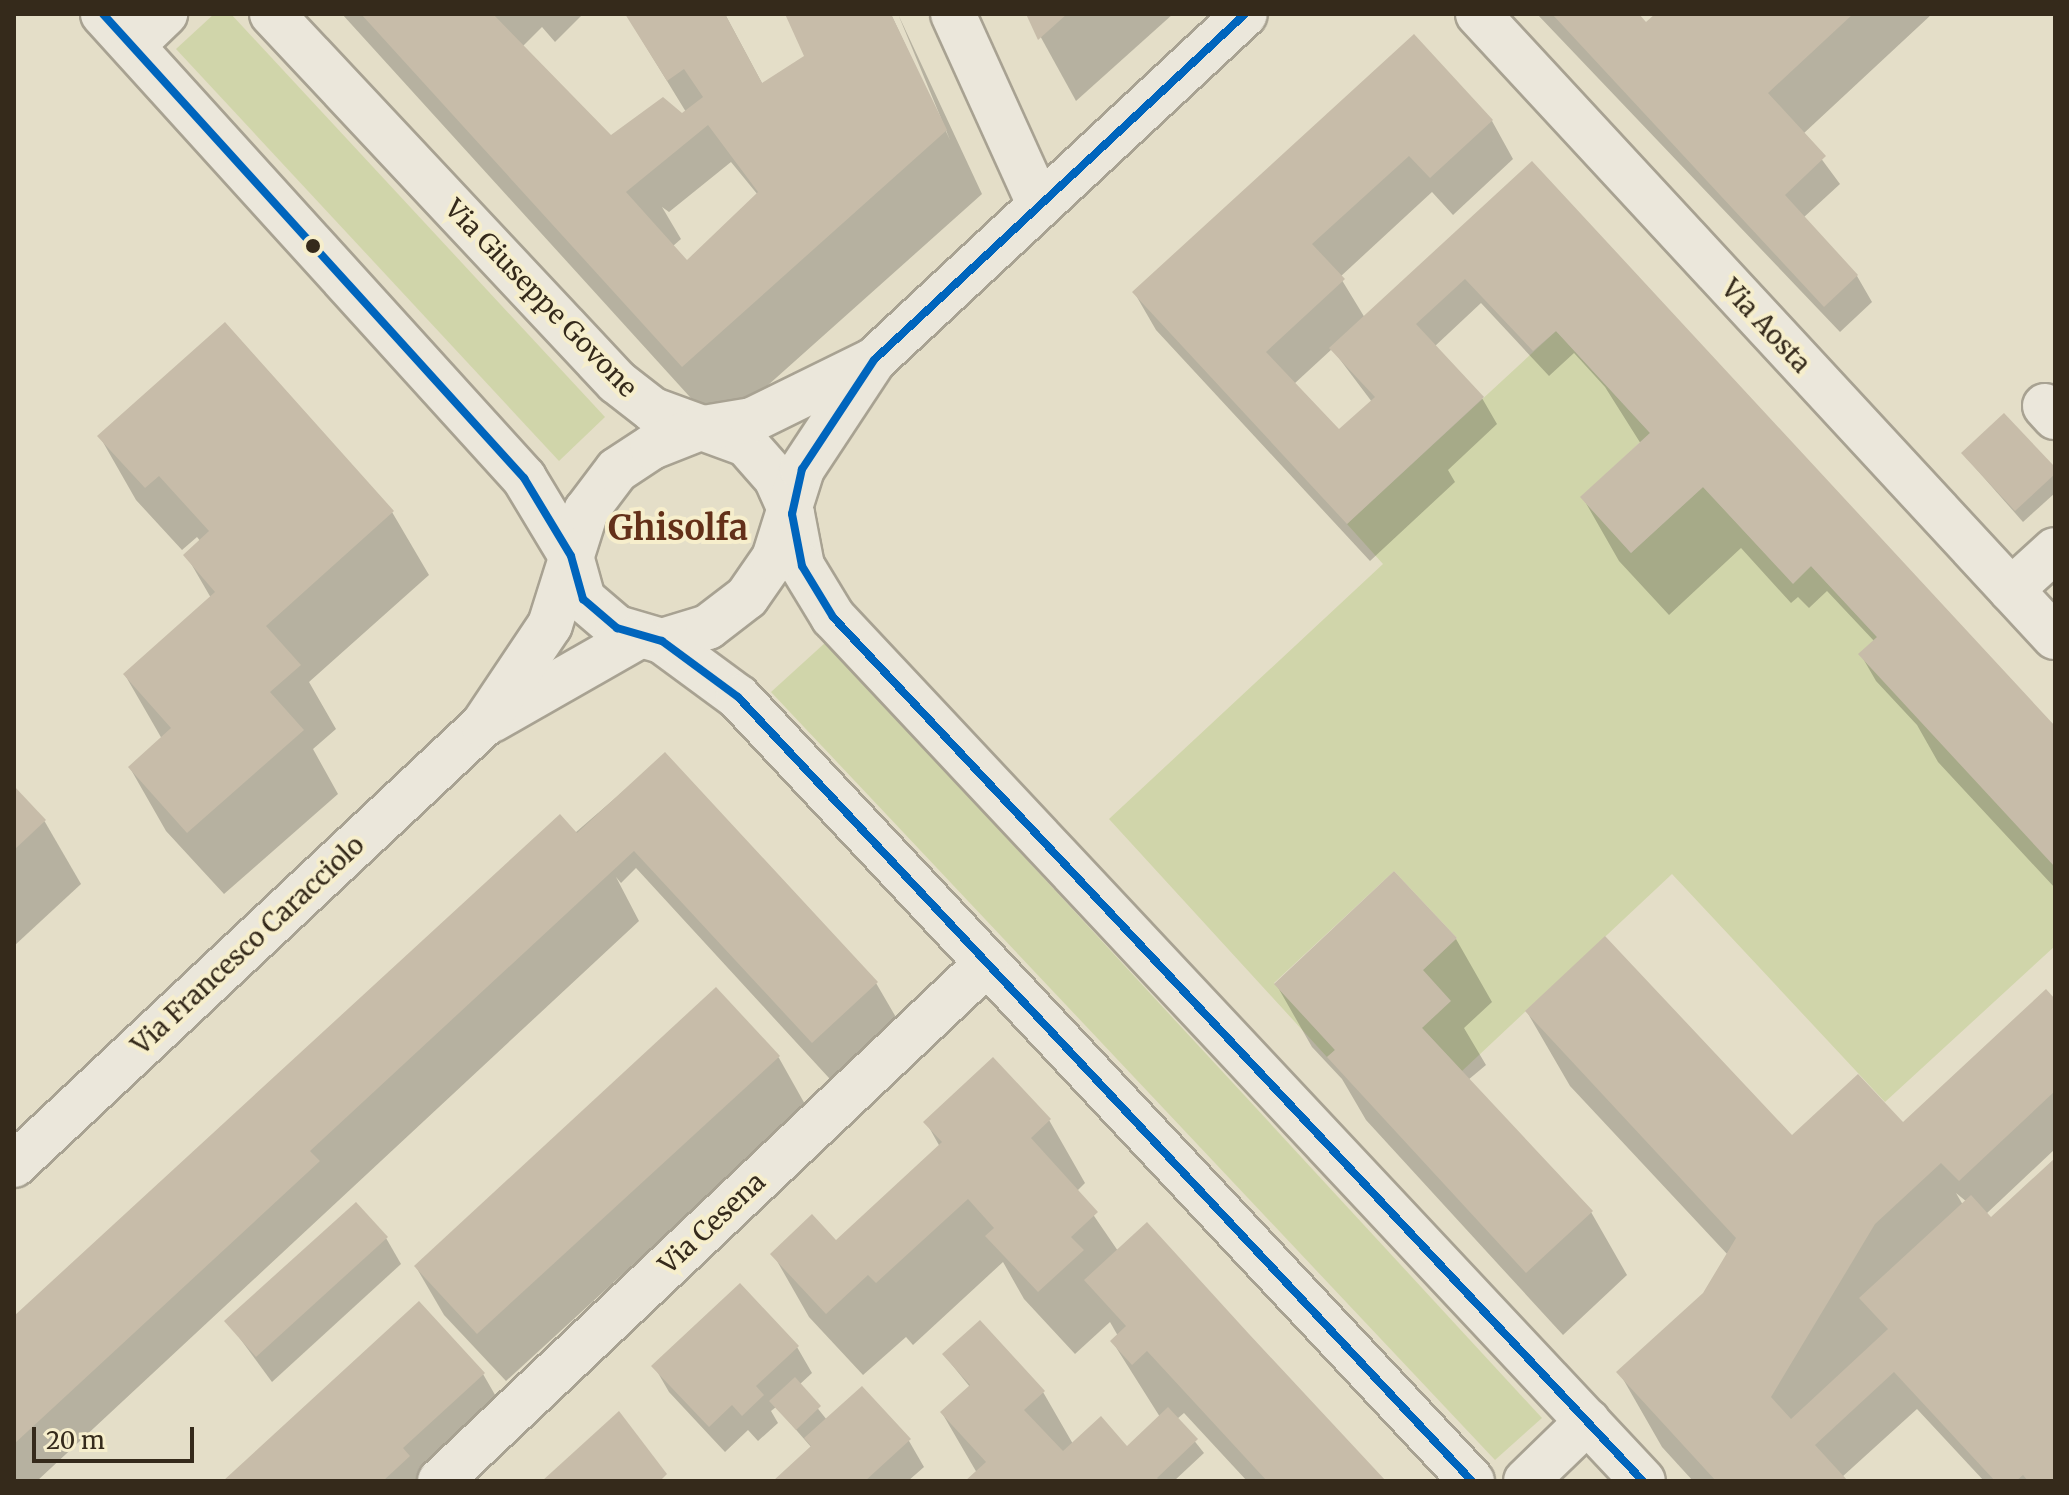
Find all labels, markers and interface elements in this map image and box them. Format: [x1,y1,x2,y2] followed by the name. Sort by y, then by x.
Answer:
[439,193,643,403] street label: Via Giuseppe Govone
[305,238,321,254] unlabelled marker
[1715,273,1817,379] street label: Via Aosta
[608,509,748,549] district label: Ghisolfa
[125,829,371,1061] street label: Via Francesco Caracciolo
[652,1166,772,1280] street label: Via Cesena
[36,1411,198,1461] scale bar
[46,1425,105,1456] text: 20 m

